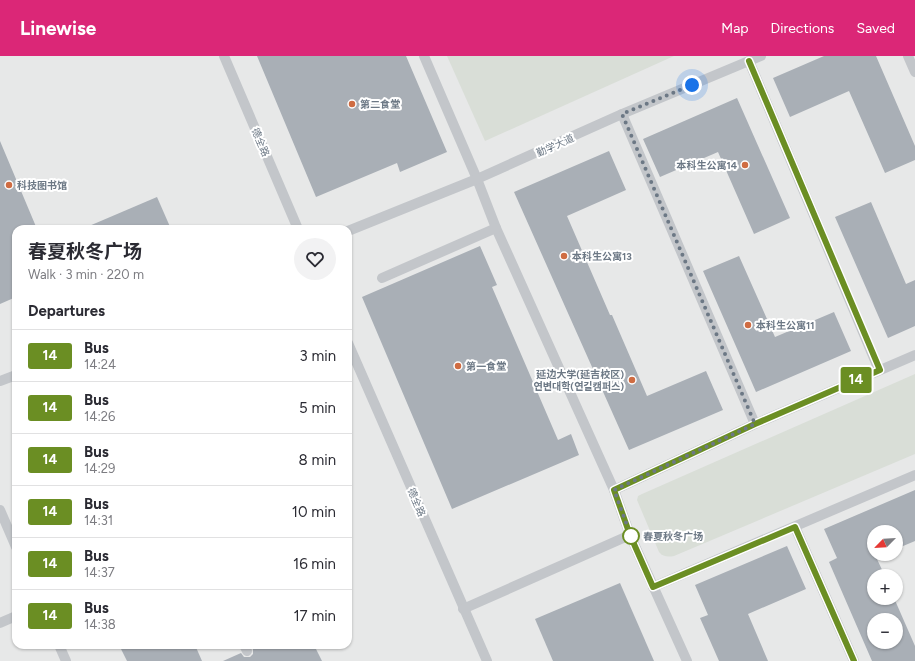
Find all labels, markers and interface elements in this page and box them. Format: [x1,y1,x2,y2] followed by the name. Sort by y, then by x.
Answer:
[20,17,96,40] text: Linewise
[721,20,749,37] text: Map
[771,20,834,37] text: Directions
[856,20,895,37] text: Saved
[682,75,702,95] your location
[360,98,400,111] place label: 第二食堂
[347,99,357,109] marker: 第二食堂
[249,126,272,159] street label: 德全路
[534,131,576,160] street label: 勤学大道
[676,159,738,172] place label: 本科生公寓14
[740,160,750,170] marker: 本科生公寓14
[17,179,67,192] place label: 科技图书馆
[4,180,14,190] marker: 科技图书馆
[294,238,336,280] button: heart
[28,240,142,263] text: 春夏秋冬广场
[572,250,632,263] place label: 本科生公寓13
[559,251,569,261] marker: 本科生公寓13
[28,267,144,282] text: Walk · 3 min · 220 m
[28,302,105,320] text: Departures
[756,319,814,332] place label: 本科生公寓11
[743,320,753,330] marker: 本科生公寓11
[84,339,109,357] text: Bus
[43,347,57,364] text: 14
[300,347,336,365] text: 3 min
[84,357,116,372] text: 14:24
[466,360,506,373] place label: 第一食堂
[453,361,463,371] marker: 第一食堂
[838,367,874,393] line badge: 14
[534,368,624,393] place label: 延边大学(延吉校区) 연변대학(연길캠퍼스)
[849,371,863,388] text: 14
[627,375,637,385] marker: 延边大学(延吉校区) 연변대학(연길캠퍼스)
[84,391,109,409] text: Bus
[43,399,57,416] text: 14
[299,399,336,417] text: 5 min
[84,409,115,424] text: 14:26
[84,443,109,461] text: Bus
[43,451,57,468] text: 14
[298,451,336,469] text: 8 min
[84,461,115,476] text: 14:29
[405,486,428,519] street label: 德全路
[84,495,109,513] text: Bus
[43,503,57,520] text: 14
[292,503,336,521] text: 10 min
[84,513,113,528] text: 14:31
[867,525,903,561] north arrow
[867,525,903,649] map controls
[622,527,640,545] marker: 春夏秋冬广场
[643,530,703,543] place label: 春夏秋冬广场
[84,547,109,565] text: Bus
[43,555,57,572] text: 14
[293,555,336,573] text: 16 min
[84,565,115,580] text: 14:37
[867,569,903,605] button: +
[84,599,109,617] text: Bus
[43,607,57,624] text: 14
[293,607,336,625] text: 17 min
[867,613,903,649] button: −
[84,617,116,632] text: 14:38

